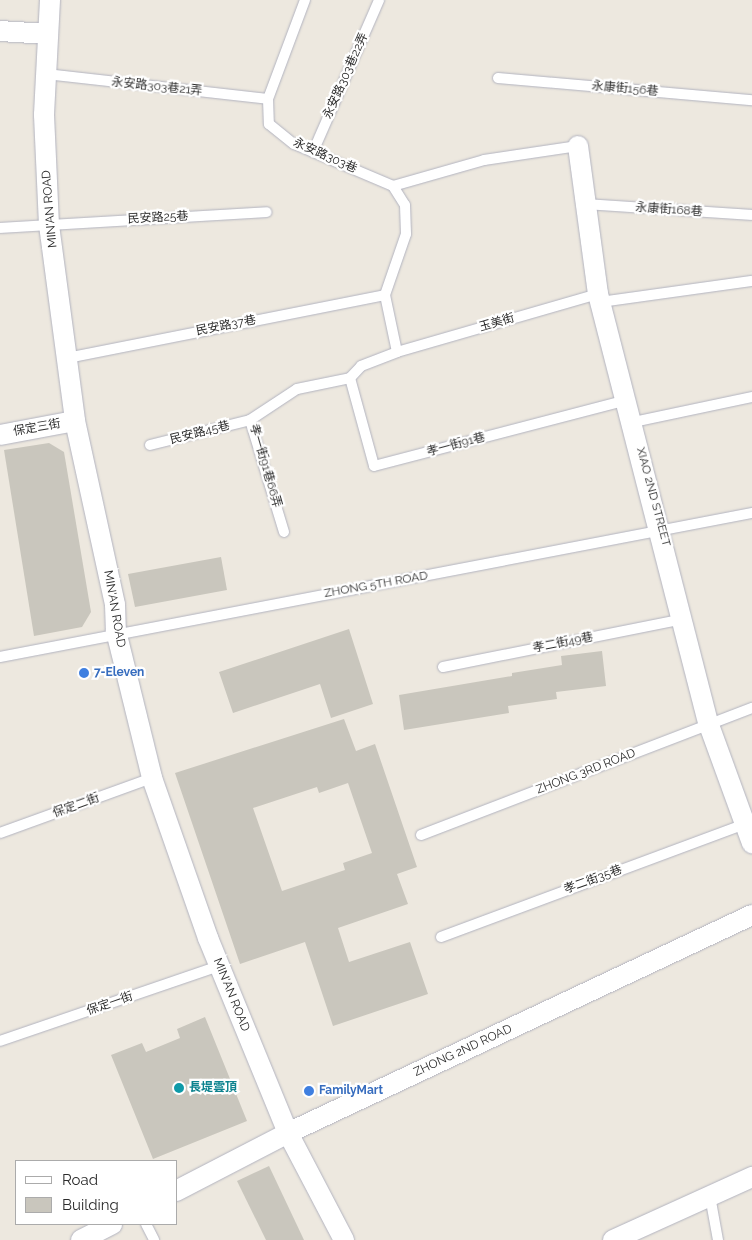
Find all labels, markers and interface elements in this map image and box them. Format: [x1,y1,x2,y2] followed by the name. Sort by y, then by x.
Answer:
[321,31,371,121] street label: 永安路303巷22弄
[111,75,203,99] street label: 永安路303巷21弄
[591,79,659,99] street label: 永康街156巷
[291,136,359,176] street label: 永安路303巷
[39,170,61,248] street label: MIN'AN ROAD
[635,200,703,220] street label: 永康街168巷
[127,209,189,227] street label: 民安路25巷
[478,311,516,335] street label: 玉美街
[195,313,257,339] street label: 民安路37巷
[12,417,62,439] street label: 保定三街
[169,419,231,447] street label: 民安路45巷
[246,422,284,510] street label: 孝一街91巷66弄
[425,430,487,460] street label: 孝一街91巷
[633,446,673,548] street label: XIAO 2ND STREET
[100,569,128,649] street label: MIN'AN ROAD
[323,569,429,601] street label: ZHONG 5TH ROAD
[531,630,595,656] street label: 孝二街49巷
[94,666,144,680] place label: 7-Eleven
[78,667,90,679] marker: 7-Eleven
[534,746,638,798] street label: ZHONG 3RD ROAD
[51,791,101,821] street label: 保定二街
[562,863,624,897] street label: 孝二街35巷
[210,956,252,1034] street label: MIN'AN ROAD
[85,989,135,1019] street label: 保定一街
[412,1022,514,1080] street label: ZHONG 2ND ROAD
[189,1081,237,1095] place label: 長堤雲頂
[173,1082,185,1094] marker: 長堤雲頂
[319,1084,383,1098] place label: FamilyMart
[303,1085,315,1097] marker: FamilyMart
[15,1160,178,1225] legend
[62,1171,98,1189] text: Road
[62,1196,119,1214] text: Building

